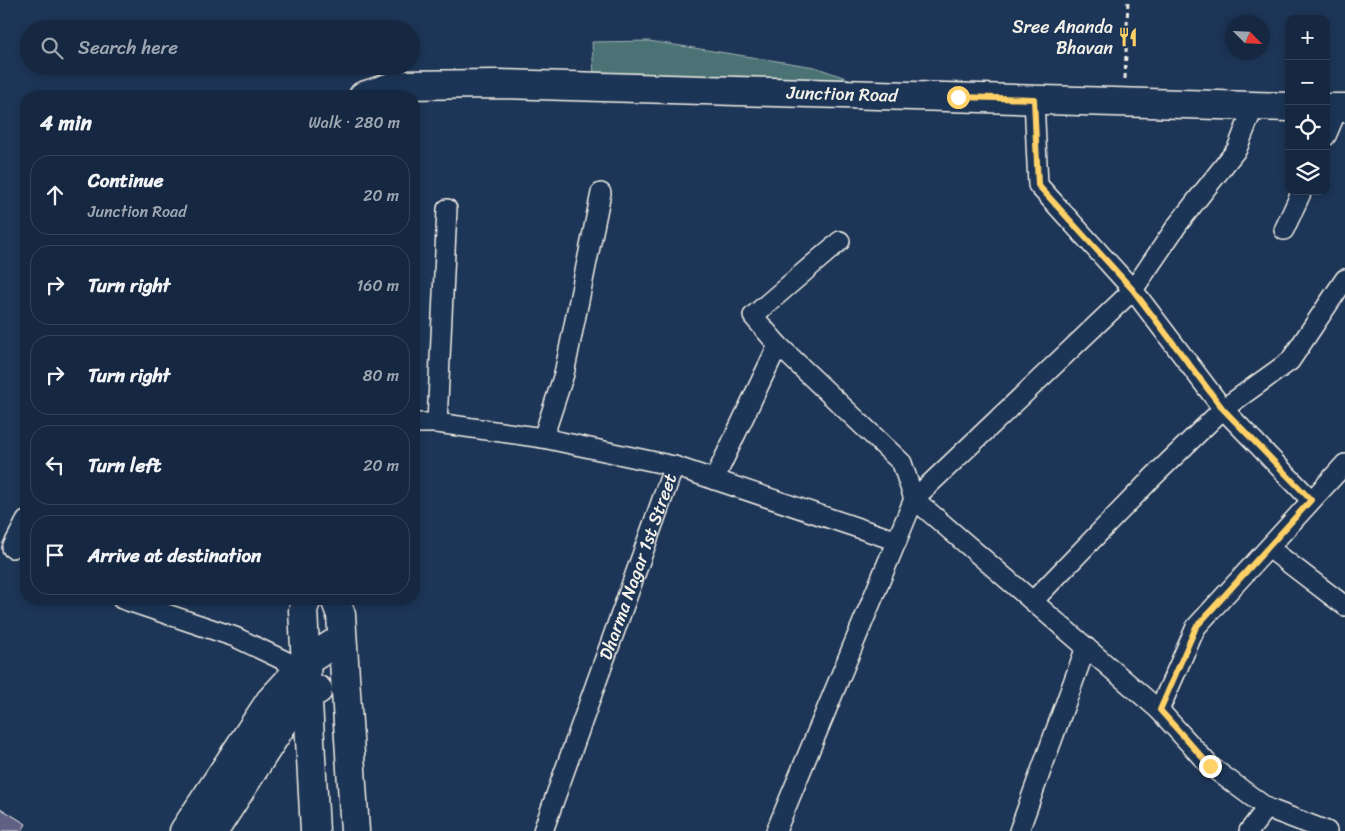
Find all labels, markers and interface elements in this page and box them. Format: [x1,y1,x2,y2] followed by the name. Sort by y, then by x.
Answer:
[1012,11,1113,64] place label: Sree Ananda Bhavan
[1225,15,1270,60] north arrow
[1285,15,1330,195] map controls
[1285,15,1330,60] button: +
[20,20,420,75] search box
[1117,26,1139,48] restaurant icon: Sree Ananda Bhavan
[78,31,178,64] text: Search here
[38,34,66,62] icon: search
[1285,60,1330,105] button: −
[785,76,900,112] street label: Junction Road
[947,86,970,109] route start
[40,104,92,142] text: 4 min
[1285,105,1330,150] button: locate
[309,108,400,137] text: Walk · 280 m
[1285,150,1330,195] button: layers
[88,164,164,197] text: Continue
[41,181,69,209] icon: ahead
[363,181,399,210] text: 20 m
[88,197,187,226] text: Junction Road
[88,269,170,302] text: Turn right
[41,271,69,299] icon: right
[356,271,399,300] text: 160 m
[88,359,170,392] text: Turn right
[41,361,69,389] icon: right
[363,361,399,390] text: 80 m
[88,449,161,482] text: Turn left
[41,451,69,479] icon: left
[363,451,399,480] text: 20 m
[590,468,686,664] street label: Dharma Nagar 1st Street
[88,539,261,572] text: Arrive at destination
[41,541,69,569] icon: arrive
[1199,755,1222,778] route end

